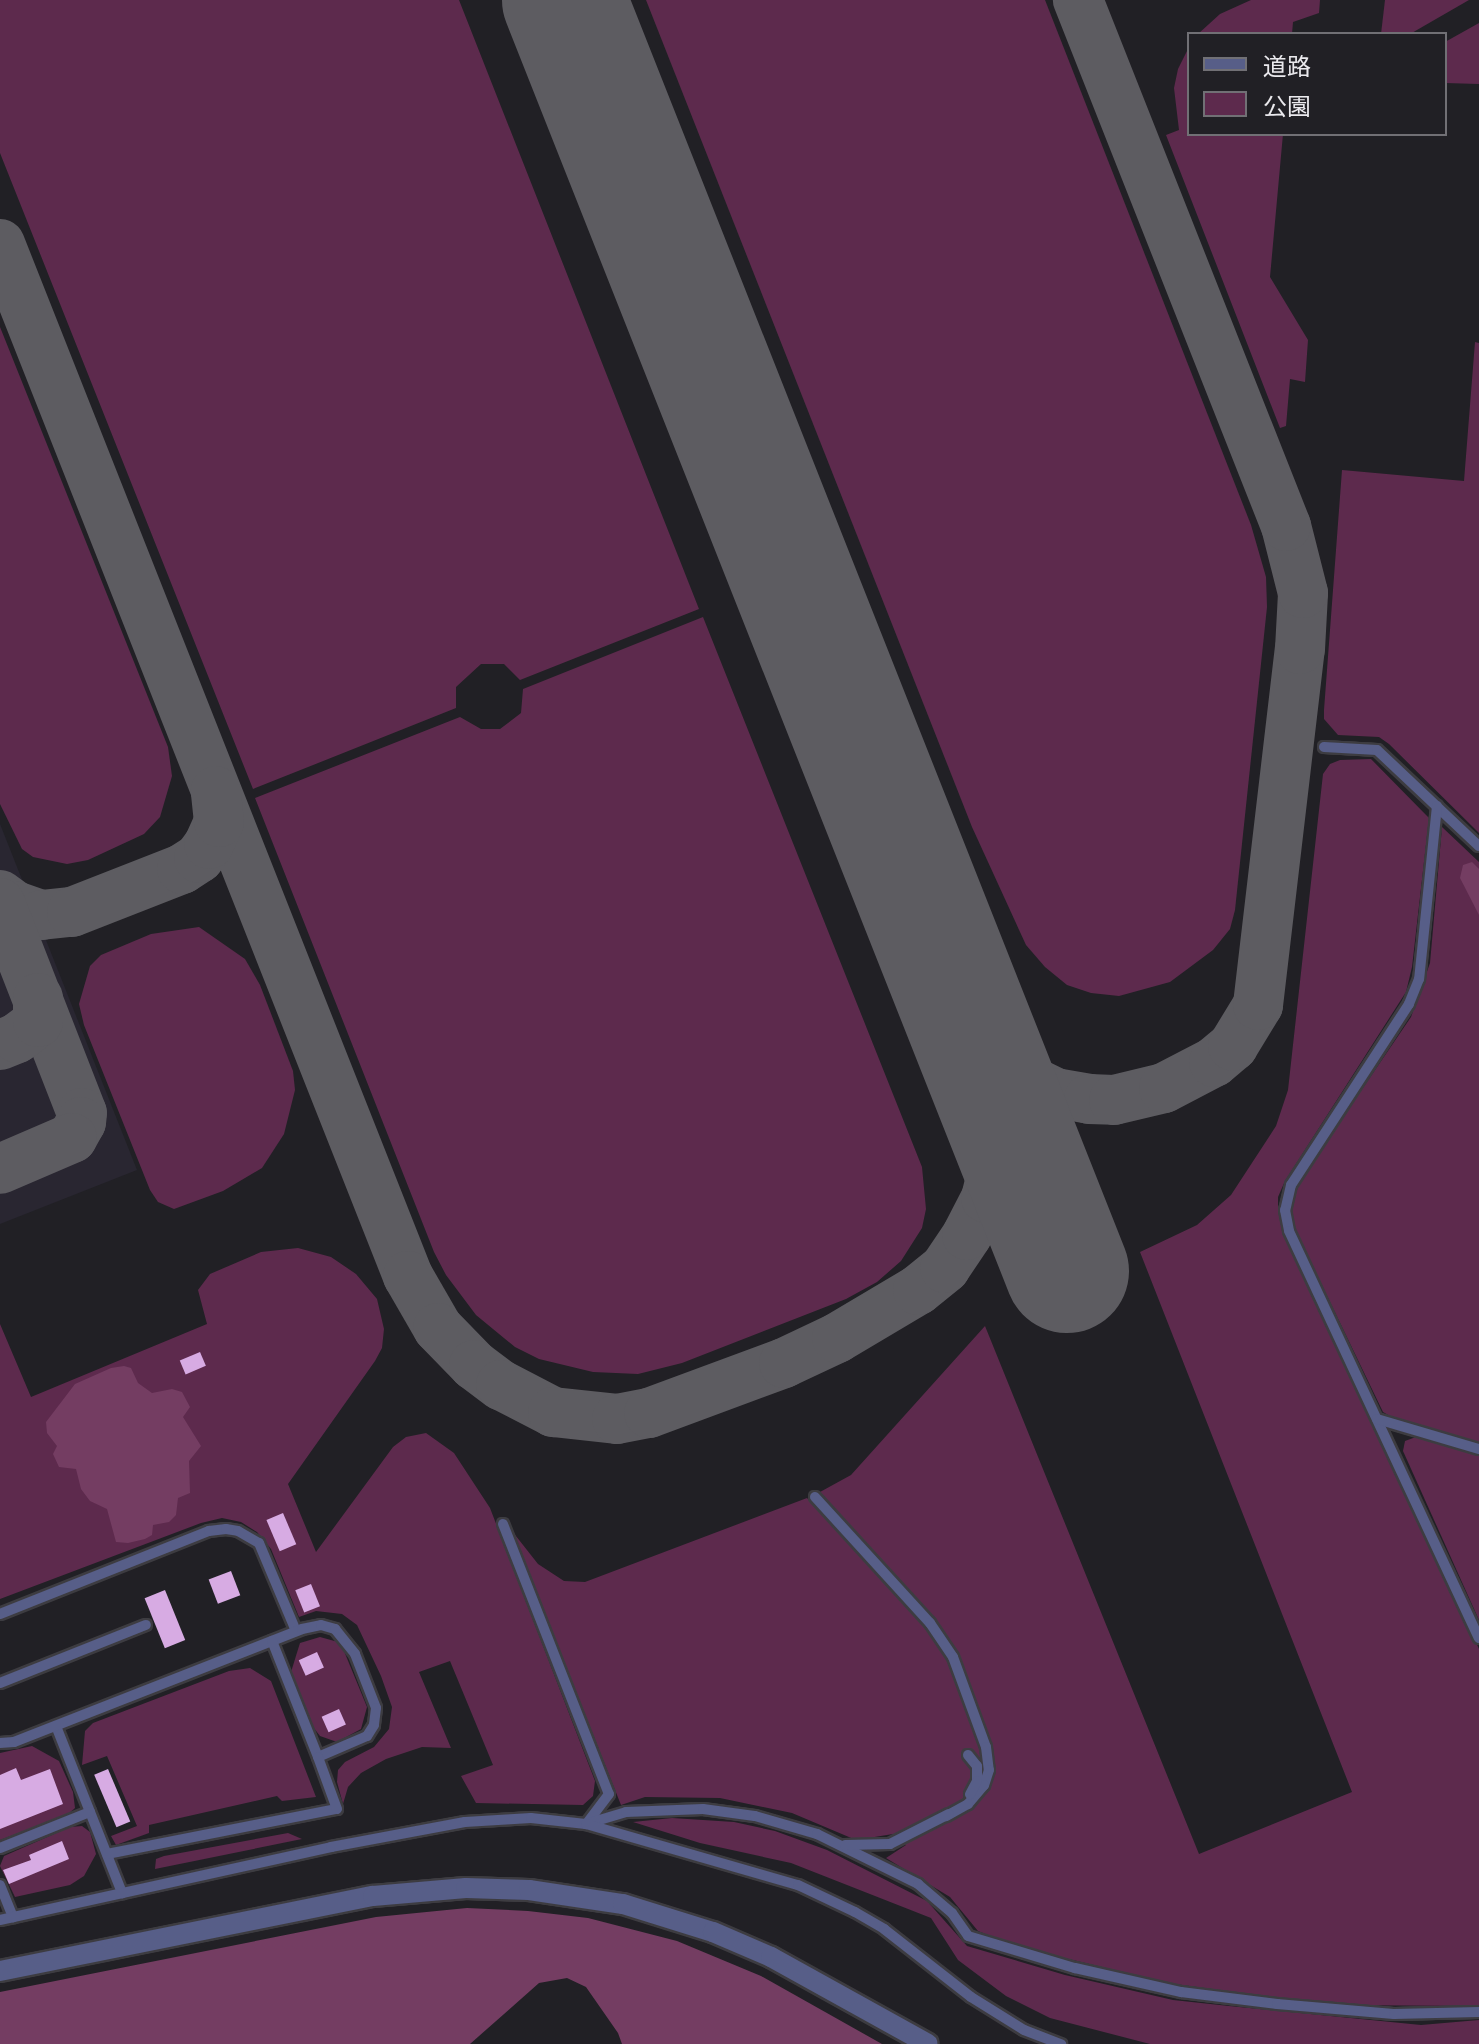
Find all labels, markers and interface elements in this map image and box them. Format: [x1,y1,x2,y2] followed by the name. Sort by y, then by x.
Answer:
[1187,32,1447,136] legend
[1263,47,1311,82] text: 道路
[1263,87,1311,122] text: 公園

